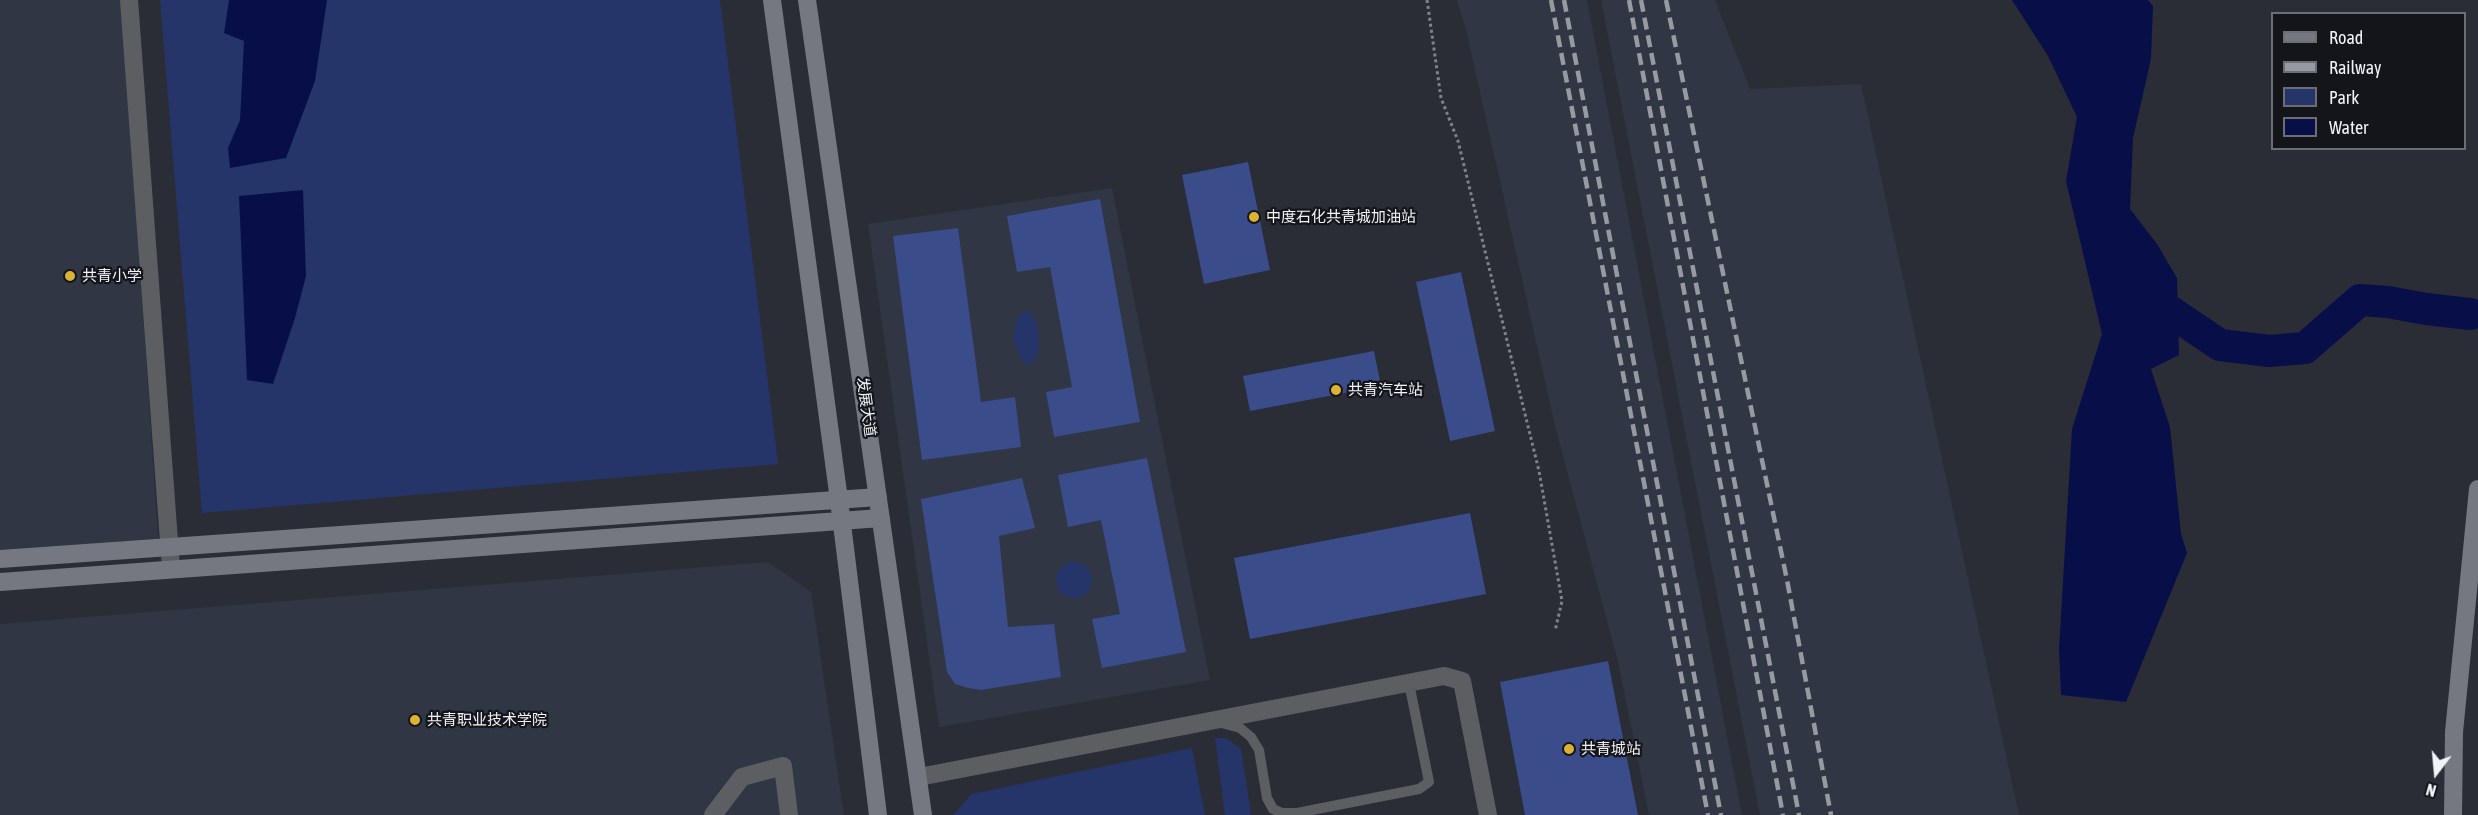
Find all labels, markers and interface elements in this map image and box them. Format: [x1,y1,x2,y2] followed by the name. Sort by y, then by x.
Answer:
[2271,12,2466,150] legend
[2329,27,2363,48] text: Road
[2329,57,2381,78] text: Railway
[2329,87,2359,108] text: Park
[2329,117,2368,138] text: Water
[1266,208,1416,226] place label: 中度石化共青城加油站
[1247,210,1261,224] marker: 中度石化共青城加油站
[82,267,142,285] place label: 共青小学
[63,269,77,283] marker: 共青小学
[853,376,879,438] street label: 发展大道
[1348,381,1423,399] place label: 共青汽车站
[1329,383,1343,397] marker: 共青汽车站
[427,711,547,729] place label: 共青职业技术学院
[408,713,422,727] marker: 共青职业技术学院
[1581,740,1641,758] place label: 共青城站
[1562,742,1576,756] marker: 共青城站
[2406,743,2466,803] north arrow
[2424,780,2438,800] text: N

